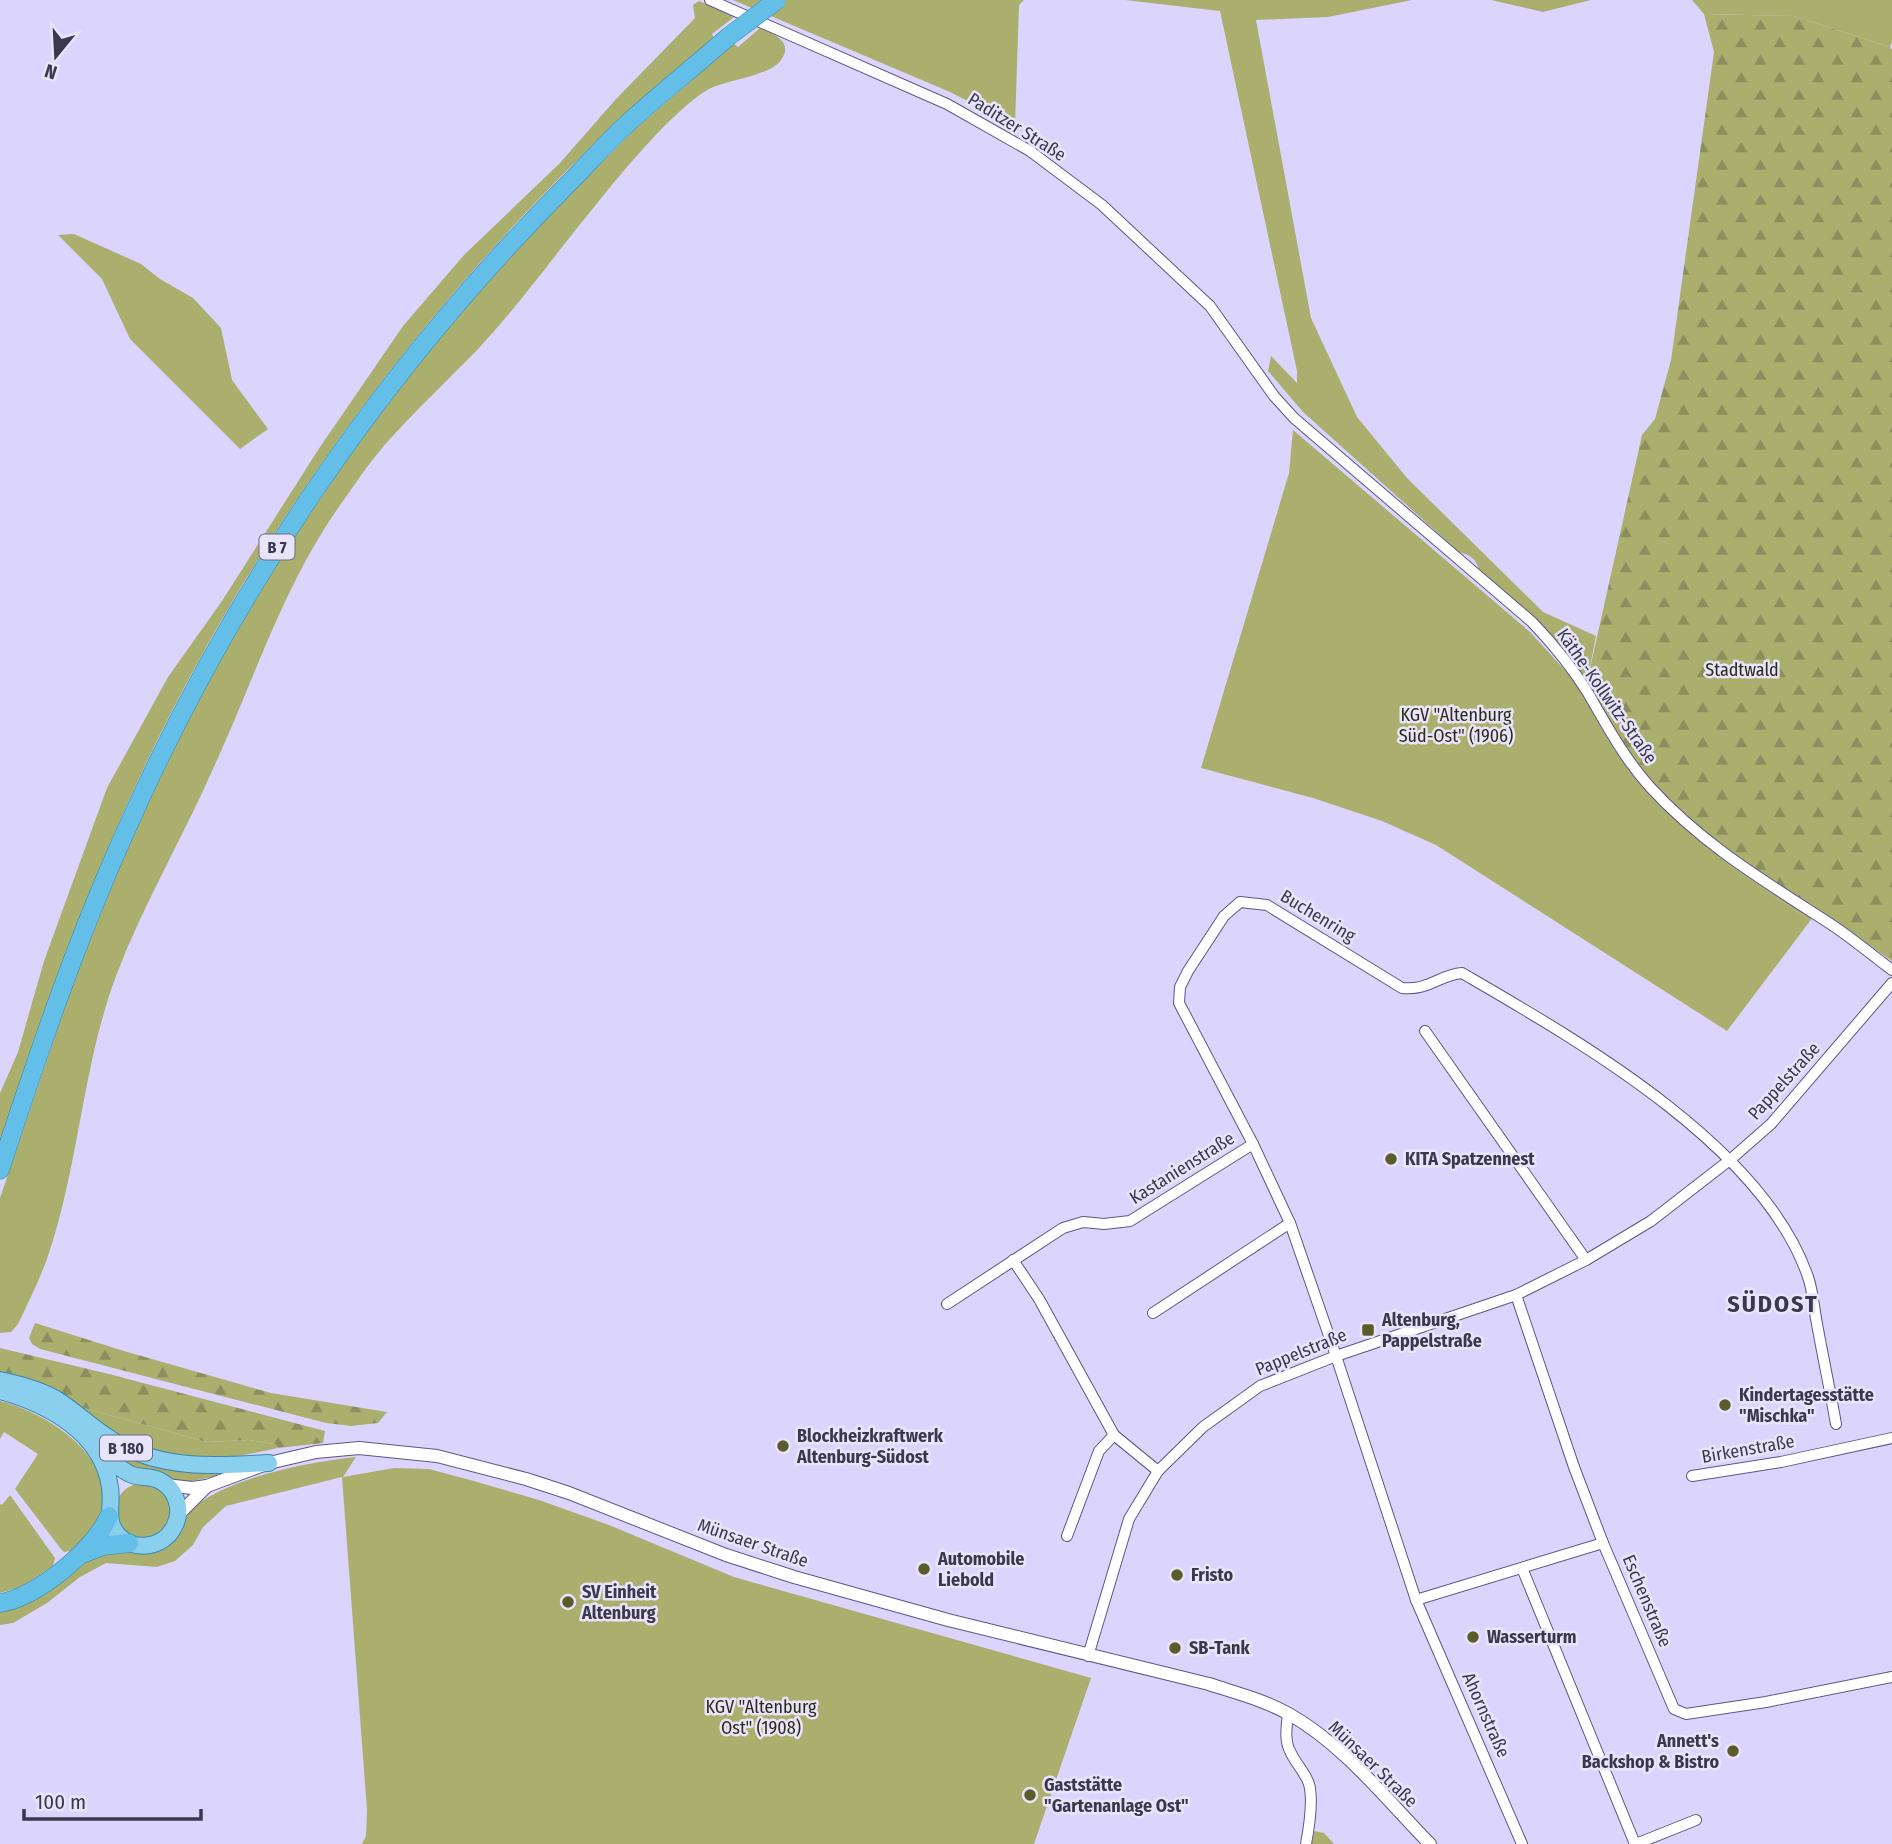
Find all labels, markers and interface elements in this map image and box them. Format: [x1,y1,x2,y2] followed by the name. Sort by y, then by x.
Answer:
[21,21,91,91] north arrow
[42,59,60,84] text: N
[964,88,1070,166] street label: Paditzer Straße
[260,534,294,560] road number: B 7
[1552,624,1662,768] street label: Käthe-Kollwitz-Straße
[1705,659,1779,681] park label: Stadtwald
[1399,704,1513,747] park label: KGV "Altenburg Süd-Ost" (1906)
[1277,885,1360,947] street label: Buchenring
[1743,1038,1825,1124] street label: Pappelstraße
[1126,1127,1239,1209] street label: Kastanienstraße
[1405,1148,1535,1170] place label: KITA Spatzennest
[1383,1151,1399,1167] marker: KITA Spatzennest
[1727,1290,1819,1318] district label: SÜDOST
[1381,1309,1482,1352] place label: Altenburg, Pappelstraße
[1360,1322,1376,1338] marker: Altenburg, Pappelstraße
[1252,1324,1350,1380] street label: Pappelstraße
[1739,1384,1874,1427] place label: Kindertagesstätte "Mischka"
[1717,1397,1733,1413] marker: Kindertagesstätte "Mischka"
[796,1425,944,1468] place label: Blockheizkraftwerk Altenburg-Südost
[1700,1430,1796,1468] street label: Birkenstraße
[100,1436,152,1460] road number: B 180
[775,1438,791,1454] marker: Blockheizkraftwerk Altenburg-Südost
[695,1514,811,1572] street label: Münsaer Straße
[937,1548,1024,1591] place label: Automobile Liebold
[1618,1551,1676,1651] street label: Eschenstraße
[916,1561,932,1577] marker: Automobile Liebold
[1191,1564,1233,1586] place label: Fristo
[1169,1567,1185,1583] marker: Fristo
[581,1581,657,1624] place label: SV Einheit Altenburg
[560,1594,576,1610] marker: SV Einheit Altenburg
[1487,1626,1577,1648] place label: Wasserturm
[1465,1629,1481,1645] marker: Wasserturm
[1189,1637,1251,1659] place label: SB-Tank
[1167,1640,1183,1656] marker: SB-Tank
[1457,1669,1515,1761] street label: Ahornstraße
[706,1696,817,1739] park label: KGV "Altenburg Ost" (1908)
[1324,1716,1422,1812] street label: Münsaer Straße
[1582,1730,1719,1773] place label: Annett's Backshop & Bistro
[1725,1743,1741,1759] marker: Annett's Backshop & Bistro
[1044,1774,1189,1817] place label: Gaststätte "Gartenanlage Ost"
[24,1778,201,1822] scale bar
[1022,1787,1038,1803] marker: Gaststätte "Gartenanlage Ost"
[35,1789,86,1815] text: 100 m

